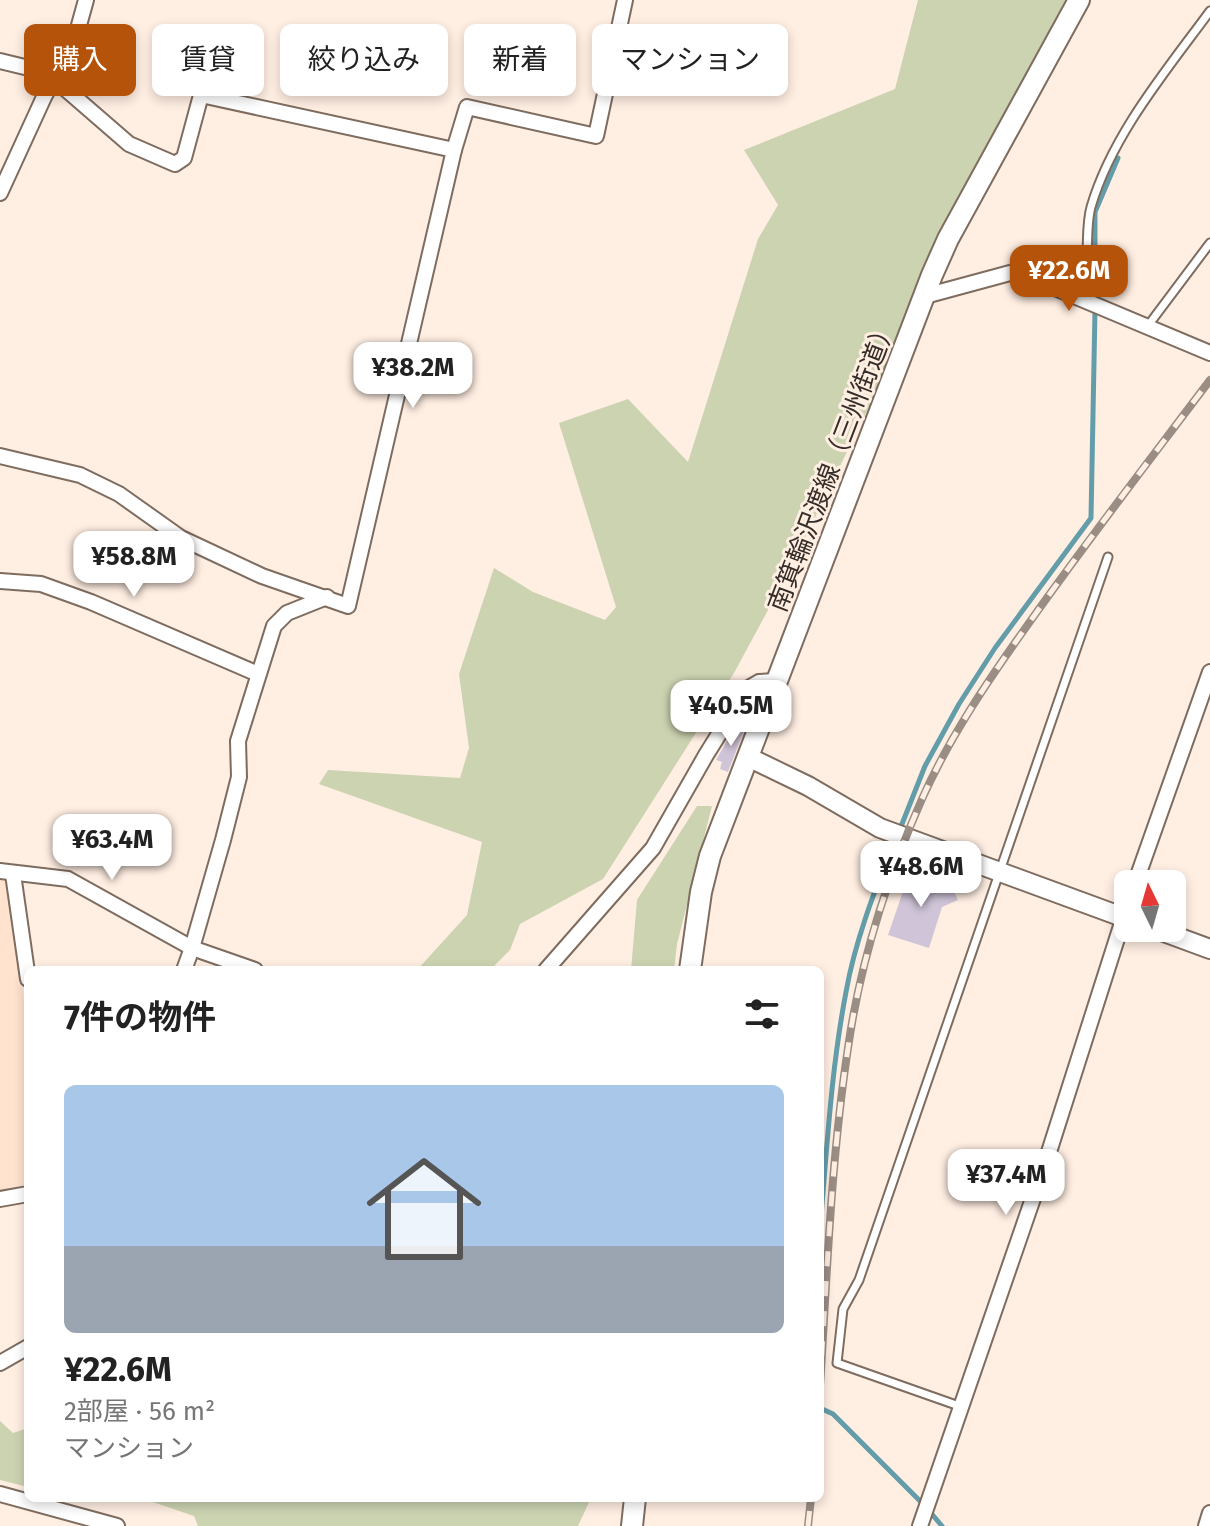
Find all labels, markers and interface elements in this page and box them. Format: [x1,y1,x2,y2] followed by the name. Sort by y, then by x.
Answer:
[24,24,136,96] chip: 購入
[152,24,264,96] chip: 賃貸
[280,24,448,96] chip: 絞り込み
[464,24,576,96] chip: 新着
[592,24,788,96] chip: マンション
[1004,245,1134,313] pin: ¥22.6M
[1028,255,1110,286] text: ¥22.6M
[762,314,903,616] street label: 南箕輪沢渡線（三州街道）
[348,342,478,410] pin: ¥38.2M
[371,352,455,383] text: ¥38.2M
[69,531,199,599] pin: ¥58.8M
[91,541,177,572] text: ¥58.8M
[666,680,796,748] pin: ¥40.5M
[688,690,774,721] text: ¥40.5M
[47,814,177,882] pin: ¥63.4M
[71,824,153,855] text: ¥63.4M
[856,841,986,909] pin: ¥48.6M
[878,851,964,882] text: ¥48.6M
[1114,870,1186,942] north arrow
[1114,870,1186,942] map controls
[740,992,784,1036] icon: filters
[64,997,216,1038] text: 7件の物件
[352,1137,496,1281] icon: home
[941,1149,1071,1217] pin: ¥37.4M
[966,1159,1046,1190] text: ¥37.4M
[64,1349,172,1390] text: ¥22.6M
[64,1396,215,1427] text: 2部屋 · 56 m²
[64,1433,194,1464] text: マンション

